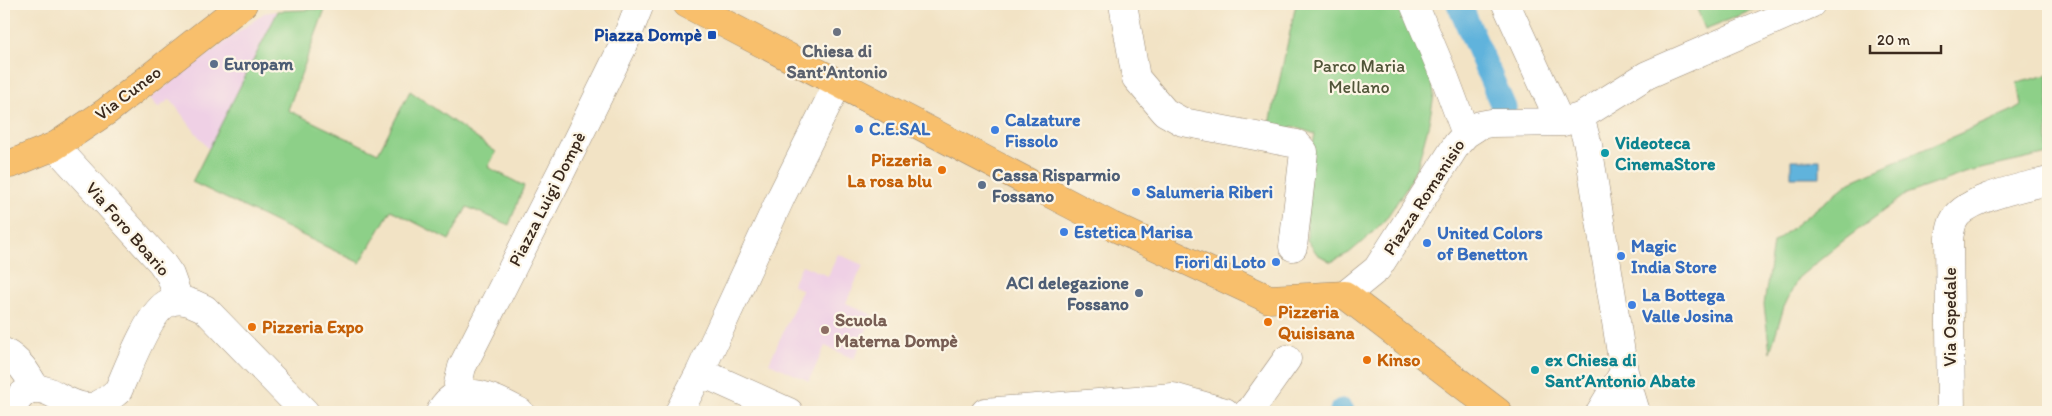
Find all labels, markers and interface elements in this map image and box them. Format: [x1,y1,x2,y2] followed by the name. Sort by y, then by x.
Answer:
[1870,22,1941,54] scale bar
[594,24,702,46] place label: Piazza Dompè
[831,26,843,38] marker: Chiesa di Sant'Antonio
[706,29,718,41] marker: Piazza Dompè
[1877,31,1911,49] text: 20 m
[787,40,887,83] place label: Chiesa di Sant'Antonio
[224,53,294,75] place label: Europam
[1313,55,1405,98] park label: Parco Maria Mellano
[208,58,220,70] marker: Europam
[90,61,166,125] street label: Via Cuneo
[1005,109,1081,152] place label: Calzature Fissolo
[869,118,931,140] place label: C.E.SAL
[853,123,865,135] marker: C.E.SAL
[989,124,1001,136] marker: Calzature Fissolo
[504,128,590,270] street label: Piazza Luigi Dompè
[1615,132,1716,175] place label: Videoteca CinemaStore
[1378,135,1470,259] street label: Piazza Romanisio
[1599,147,1611,159] marker: Videoteca CinemaStore
[847,149,933,192] place label: Pizzeria La rosa blu
[936,164,948,176] marker: Pizzeria La rosa blu
[992,164,1120,207] place label: Cassa Risparmio Fossano
[81,177,175,281] street label: Via Foro Boario
[976,179,988,191] marker: Cassa Risparmio Fossano
[1146,181,1273,203] place label: Salumeria Riberi
[1130,186,1142,198] marker: Salumeria Riberi
[1074,221,1193,243] place label: Estetica Marisa
[1437,222,1543,265] place label: United Colors of Benetton
[1058,226,1070,238] marker: Estetica Marisa
[1631,235,1717,278] place label: Magic India Store
[1421,237,1433,249] marker: United Colors of Benetton
[1615,250,1627,262] marker: Magic India Store
[1175,251,1266,273] place label: Fiori di Loto
[1270,256,1282,268] marker: Fiori di Loto
[1939,267,1961,367] street label: Via Ospedale
[1005,272,1129,315] place label: ACI delegazione Fossano
[1642,284,1733,327] place label: La Bottega Valle Josina
[1133,287,1145,299] marker: ACI delegazione Fossano
[1626,299,1638,311] marker: La Bottega Valle Josina
[1278,301,1355,344] place label: Pizzeria Quisisana
[835,309,958,352] place label: Scuola Materna Dompè
[262,316,364,338] place label: Pizzeria Expo
[1262,316,1274,328] marker: Pizzeria Quisisana
[246,321,258,333] marker: Pizzeria Expo
[819,324,831,336] marker: Scuola Materna Dompè
[1377,349,1420,371] place label: Kinso
[1545,349,1696,392] place label: ex Chiesa di Sant’Antonio Abate
[1361,354,1373,366] marker: Kinso
[1529,364,1541,376] marker: ex Chiesa di Sant’Antonio Abate

